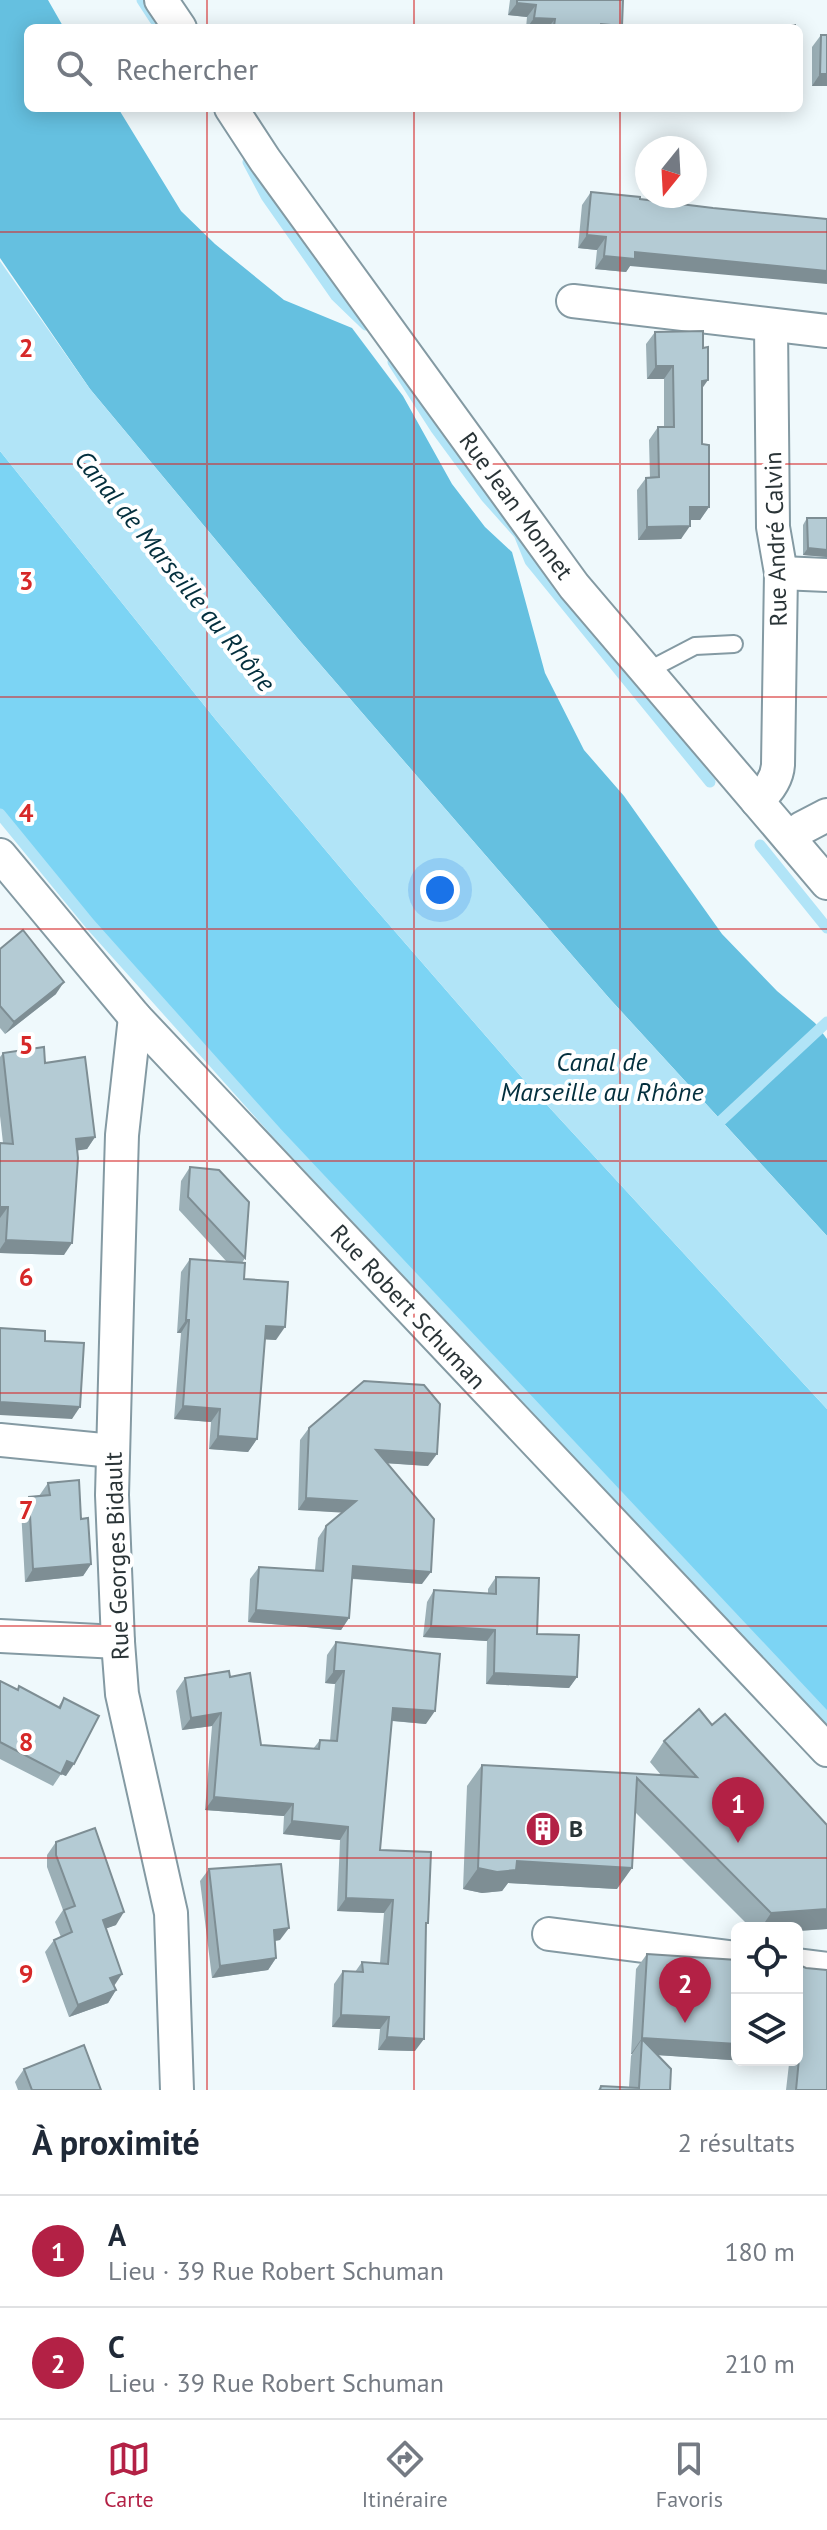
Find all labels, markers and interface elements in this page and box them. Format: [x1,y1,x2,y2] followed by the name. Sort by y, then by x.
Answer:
[24,24,803,112] search box
[52,46,96,90] icon: search
[116,49,258,88] text: Rechercher
[635,136,707,208] north arrow
[19,331,33,364] text: 2
[453,426,580,585] street label: Rue Jean Monnet
[68,443,283,698] water label: Canal de Marseille au Rhône
[757,451,794,627] street label: Rue André Calvin
[19,564,33,597] text: 3
[19,796,34,829] text: 4
[420,870,460,910] your location
[19,1028,33,1061] text: 5
[501,1045,703,1108] water label: Canal de Marseille au Rhône
[324,1218,493,1396] street label: Rue Robert Schuman
[19,1260,33,1293] text: 6
[97,1451,136,1661] street label: Rue Georges Bidault
[19,1493,33,1526] text: 7
[19,1725,33,1758] text: 8
[712,1777,764,1843] pin: 1
[524,1810,562,1848] building icon: B
[569,1813,583,1844] place label: B
[731,1922,803,2066] map controls
[731,1922,803,1994] button: locate
[19,1957,33,1990] text: 9
[659,1957,711,2023] pin: 2
[731,1994,803,2066] button: layers
[32,2120,200,2164] text: À proximité
[678,2126,795,2159] text: 2 résultats
[108,2215,126,2254] text: A
[51,2235,65,2268] text: 1
[724,2235,795,2268] text: 180 m
[108,2254,444,2287] text: Lieu · 39 Rue Robert Schuman
[108,2327,125,2366] text: C
[51,2347,65,2380] text: 2
[724,2347,795,2380] text: 210 m
[108,2366,444,2399] text: Lieu · 39 Rue Robert Schuman
[104,2437,154,2513] tab: Carte
[362,2437,448,2513] tab: Itinéraire
[656,2437,723,2513] tab: Favoris

